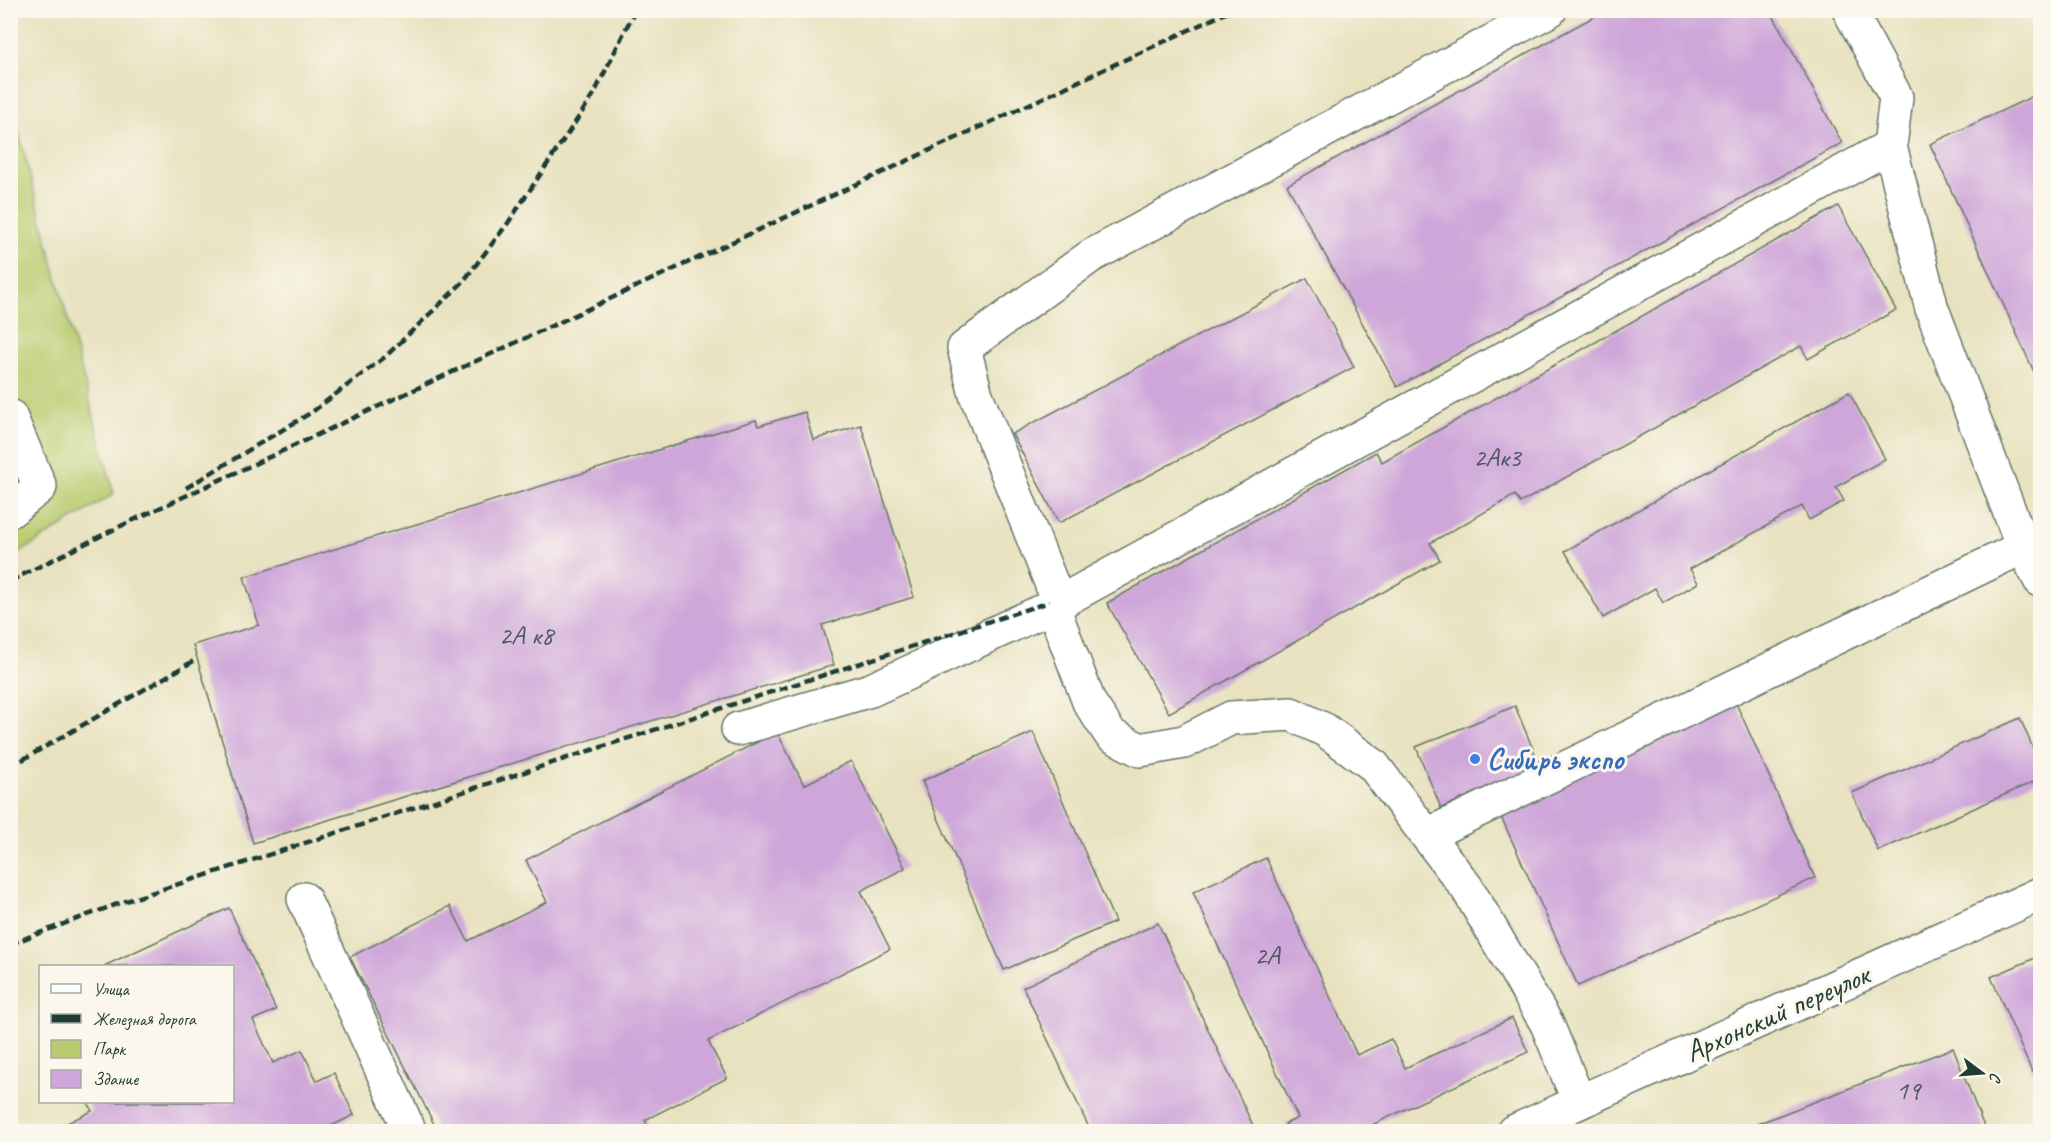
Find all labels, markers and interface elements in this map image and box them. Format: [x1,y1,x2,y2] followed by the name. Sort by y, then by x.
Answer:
[1473,440,1523,474] house number: 2Ак3
[499,618,556,652] house number: 2А к8
[1487,740,1625,778] place label: Сибирь экспо
[1468,752,1482,766] marker: Сибирь экспо
[1254,938,1281,972] house number: 2А
[1679,954,1878,1071] street label: Архонский переулок
[39,965,234,1103] legend
[93,978,130,1000] text: Улица
[93,1008,197,1031] text: Железная дорога
[93,1038,127,1060] text: Парк
[1952,1043,2012,1103] north arrow
[93,1068,139,1090] text: Здание
[1984,1070,2006,1085] text: С
[1896,1073,1922,1107] house number: 19

